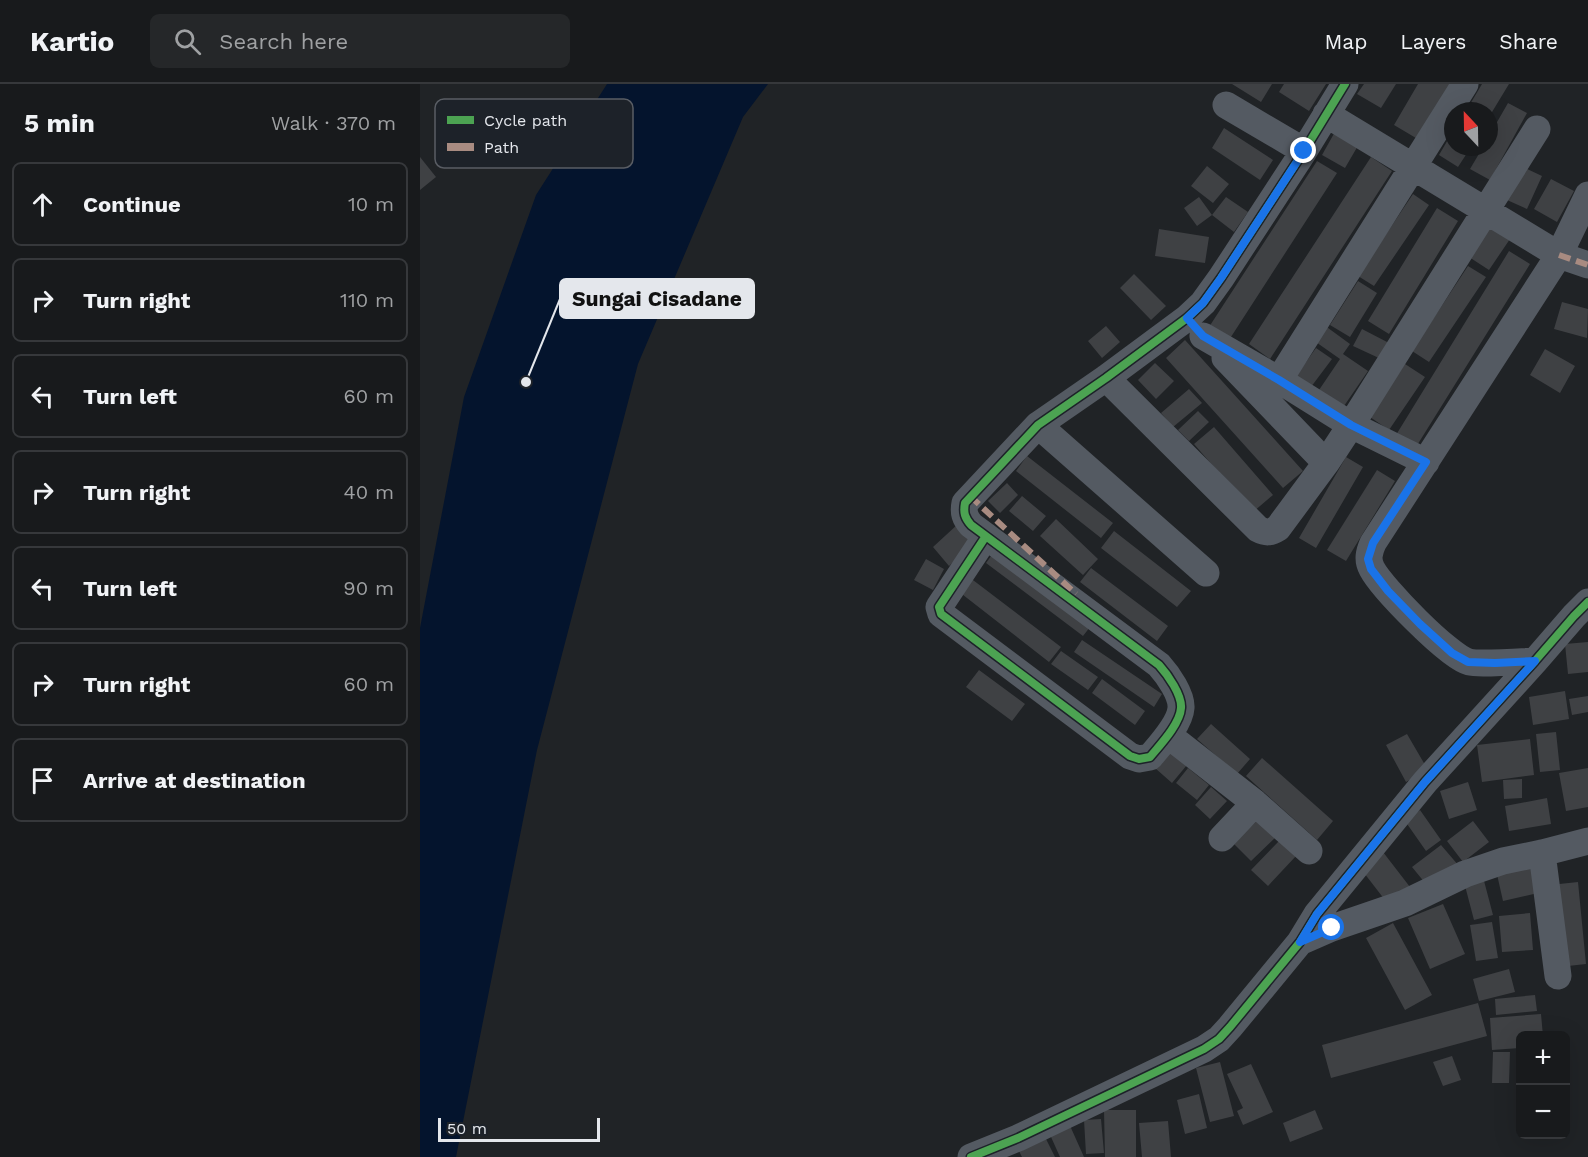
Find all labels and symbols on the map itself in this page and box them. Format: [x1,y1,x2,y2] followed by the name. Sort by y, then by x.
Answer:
[435,99,633,168] legend
[1444,102,1498,156] north arrow
[484,111,567,130] text: Cycle path
[1290,137,1316,163] route end
[484,138,519,157] text: Path
[560,279,754,318] callout: Sungai Cisadane
[572,286,742,311] text: Sungai Cisadane
[1318,914,1344,940] route start
[438,1115,600,1142] scale bar

